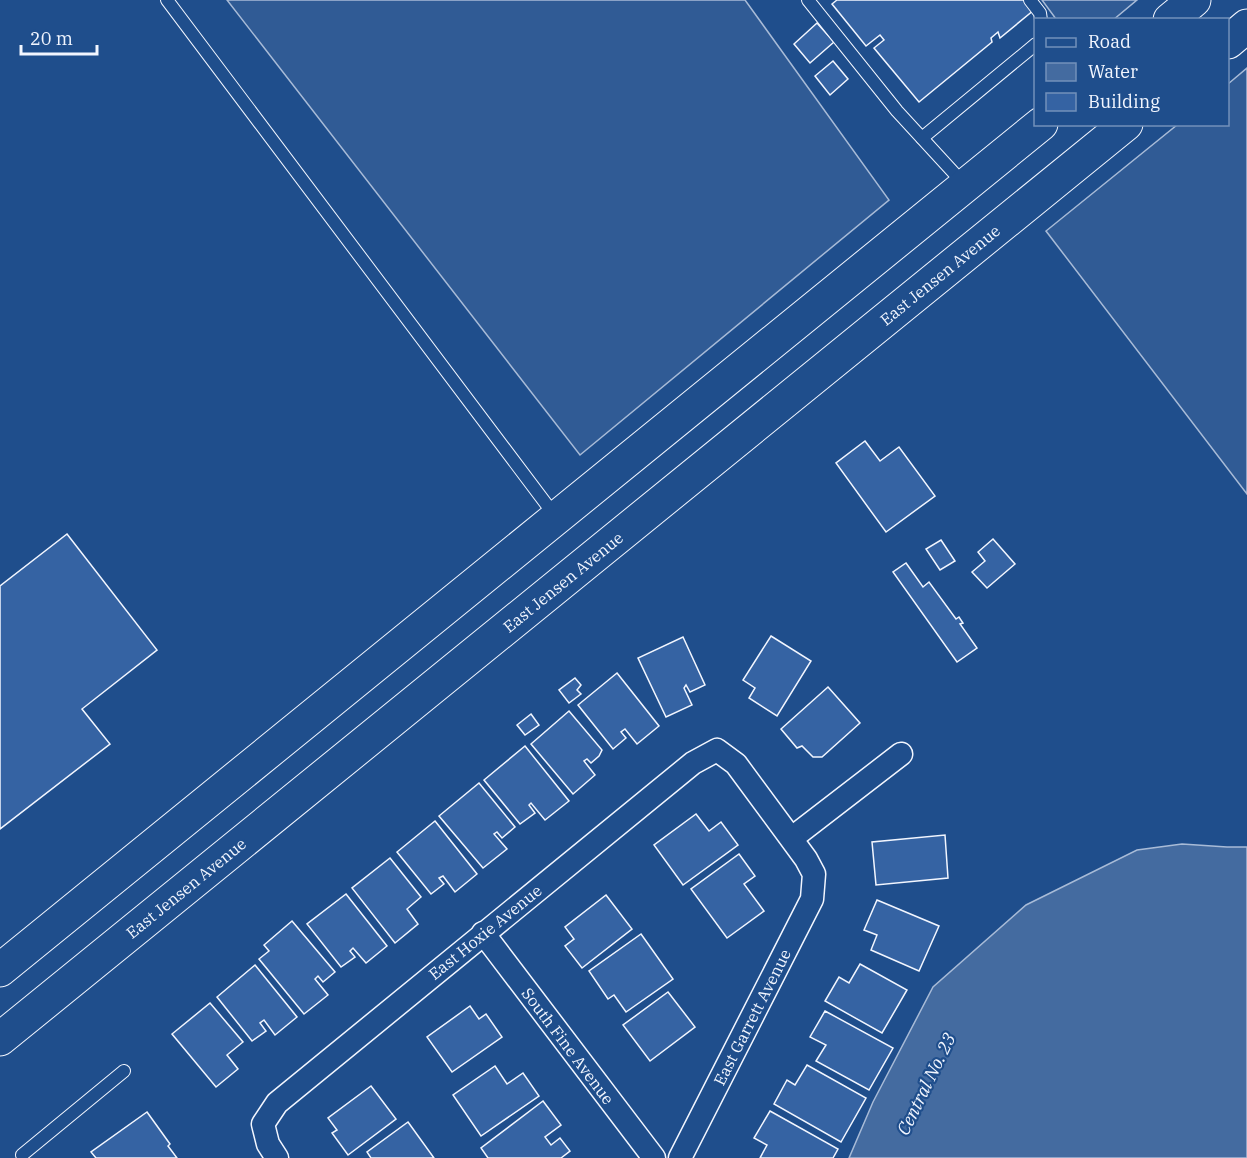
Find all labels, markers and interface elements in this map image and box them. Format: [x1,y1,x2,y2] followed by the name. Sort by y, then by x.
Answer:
[21,18,98,56] scale bar
[1034,18,1229,126] legend
[30,27,73,50] text: 20 m
[1088,30,1131,53] text: Road
[1088,60,1138,83] text: Water
[1088,90,1160,113] text: Building
[876,220,1004,330] street label: East Jensen Avenue
[499,527,627,637] street label: East Jensen Avenue
[122,833,250,943] street label: East Jensen Avenue
[424,880,546,984] street label: East Hoxie Avenue
[709,945,795,1089] street label: East Garrett Avenue
[518,984,618,1108] street label: South Fine Avenue
[891,1029,961,1139] water label: Central No. 23

